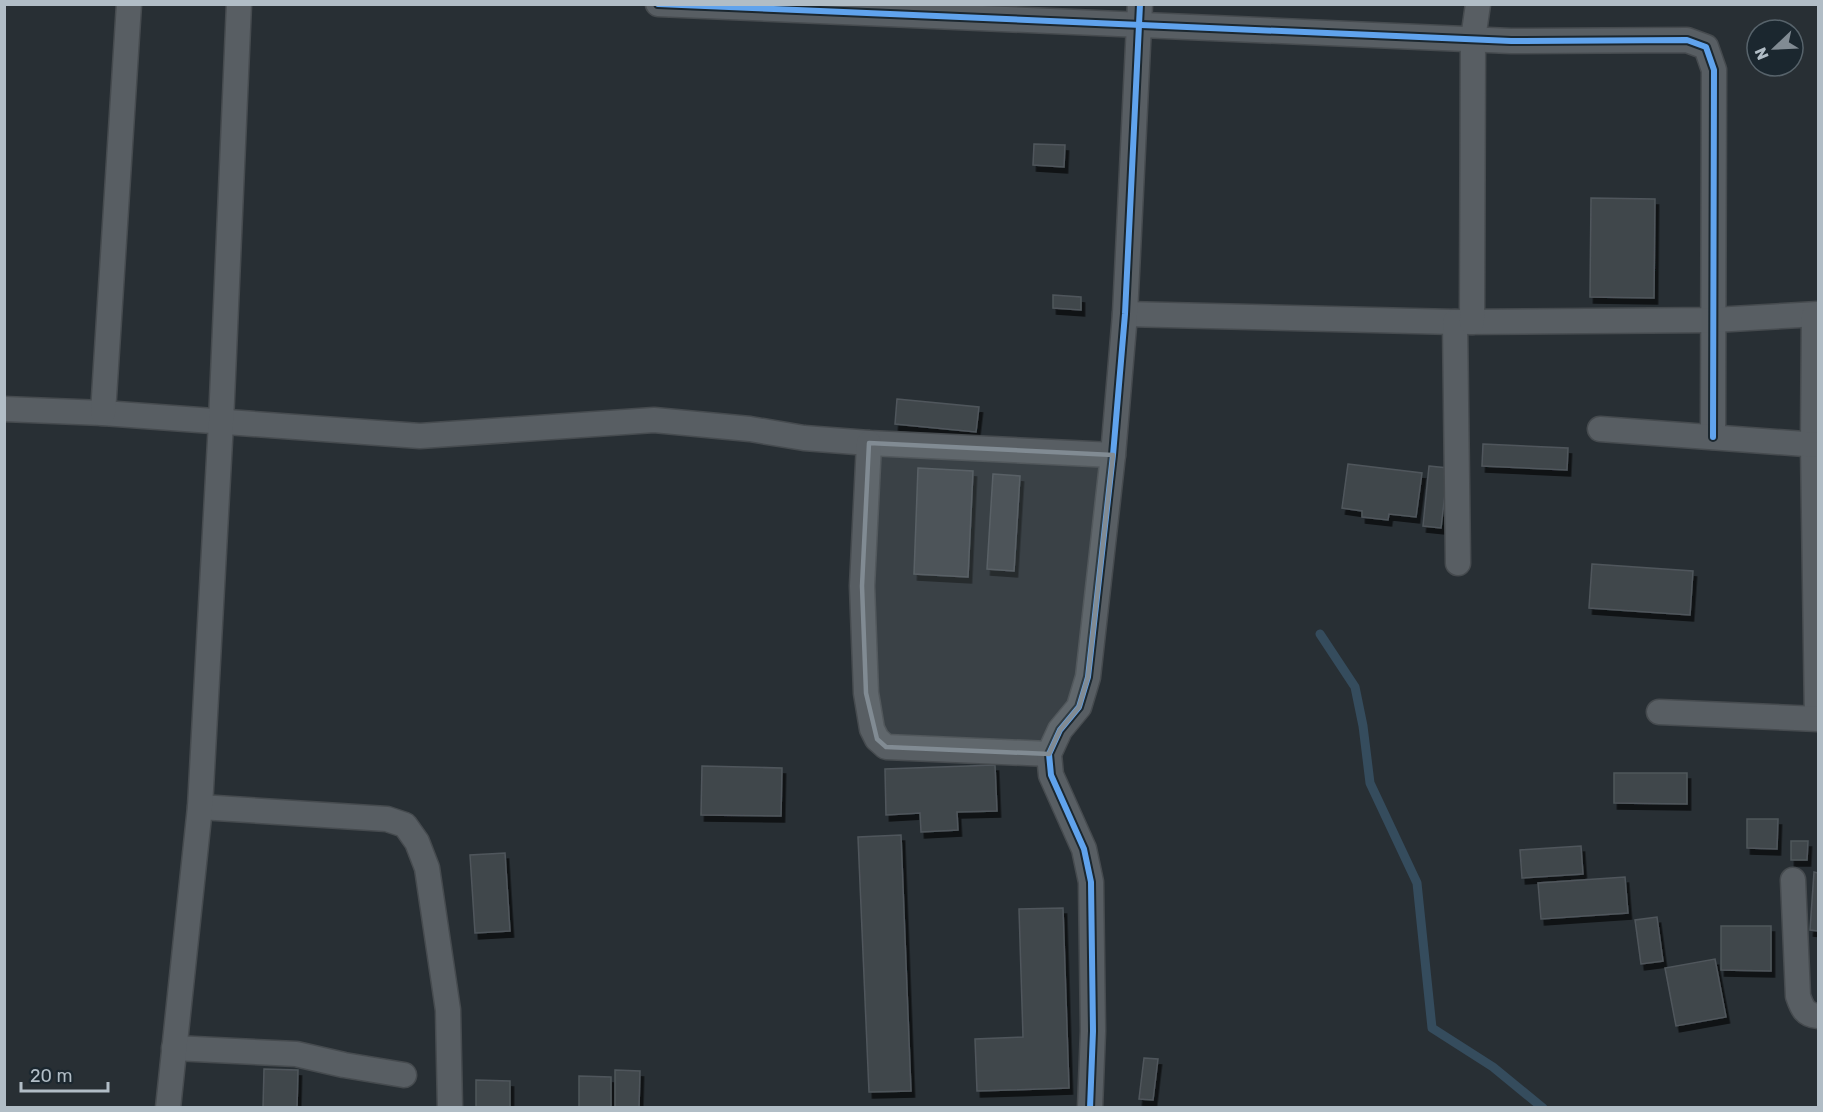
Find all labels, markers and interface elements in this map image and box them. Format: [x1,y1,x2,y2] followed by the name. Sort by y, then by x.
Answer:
[1745,18,1805,78] north arrow
[1751,45,1773,63] text: N
[21,1055,108,1093] scale bar
[30,1065,72,1087] text: 20 m

